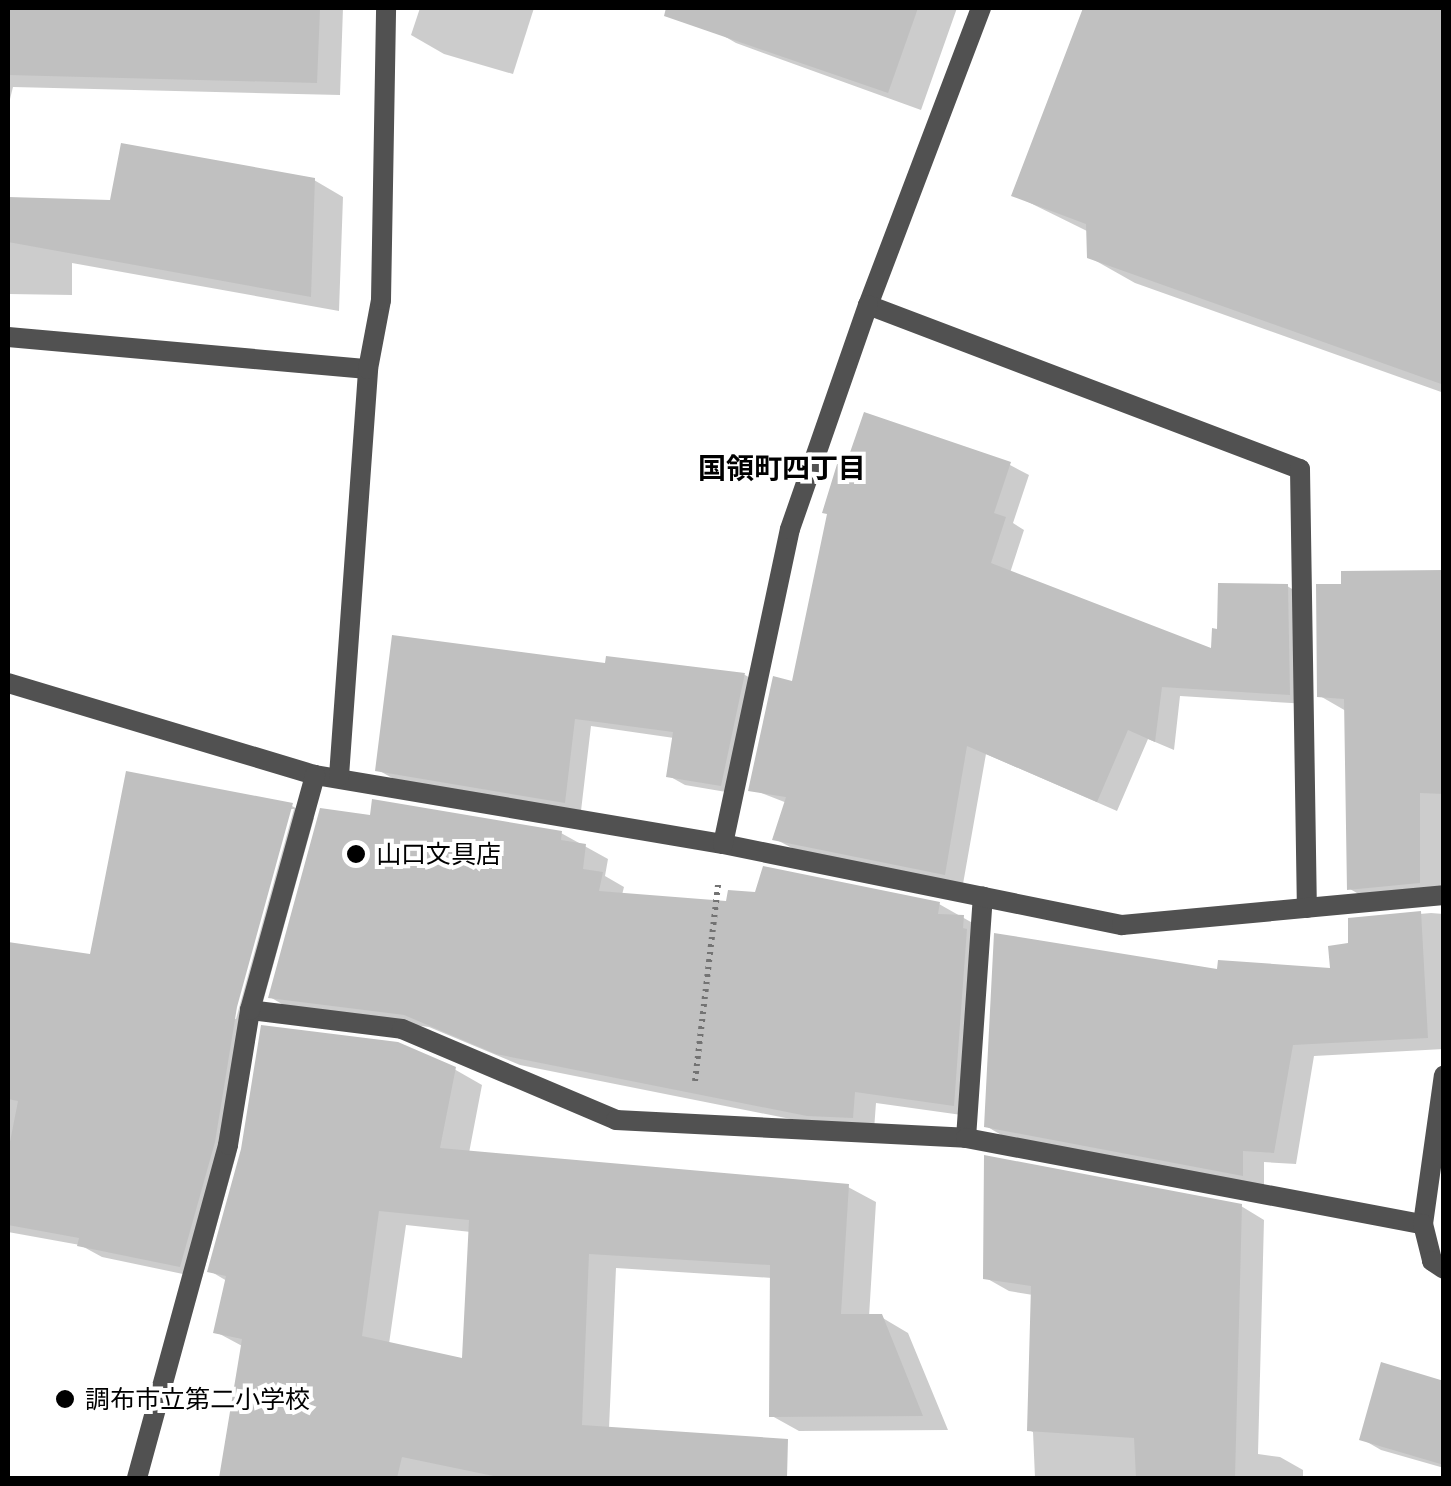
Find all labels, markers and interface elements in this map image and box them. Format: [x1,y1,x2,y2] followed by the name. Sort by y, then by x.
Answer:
[698,451,866,485] district label: 国領町四丁目
[376,839,501,869] place label: 山口文具店
[345,843,367,865] marker: 山口文具店
[85,1384,310,1414] place label: 調布市立第二小学校
[54,1388,76,1410] marker: 調布市立第二小学校

